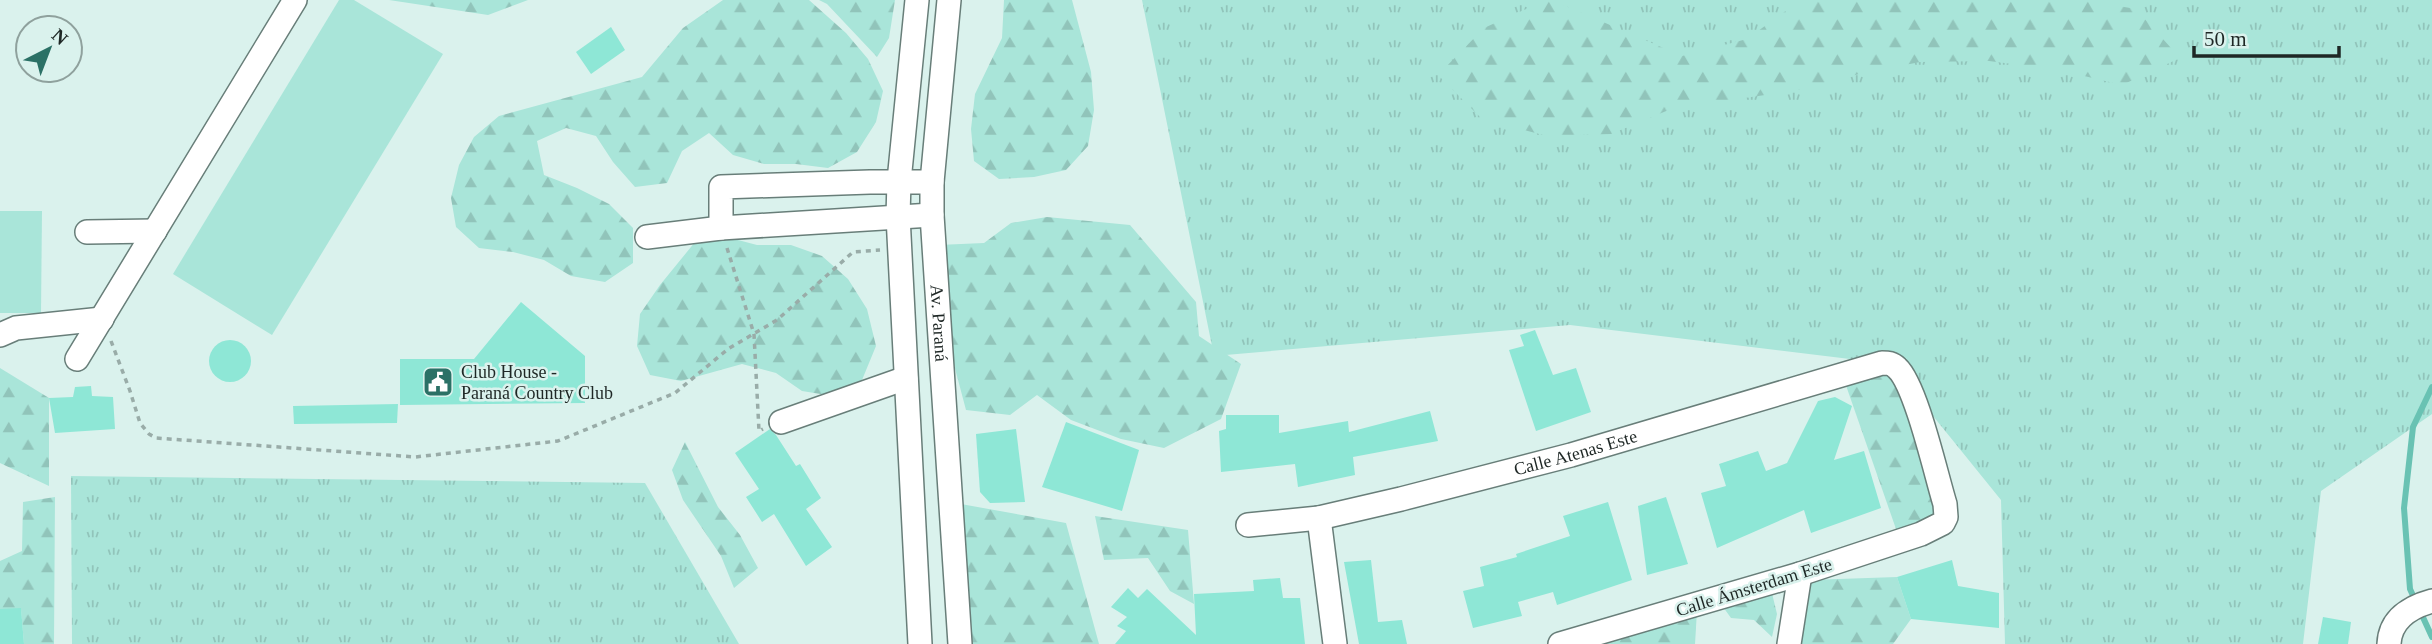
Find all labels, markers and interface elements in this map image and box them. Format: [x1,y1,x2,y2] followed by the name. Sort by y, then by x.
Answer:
[14,14,84,84] north arrow
[2194,14,2339,58] scale bar
[48,24,72,49] text: N
[2204,27,2247,51] text: 50 m
[927,284,952,362] street label: Av. Paraná
[461,362,613,403] place label: Club House - Paraná Country Club
[421,365,455,399] public building icon: Club House - Paraná Country Club
[1512,426,1639,479] street label: Calle Atenas Este
[1673,553,1834,620] street label: Calle Ámsterdam Este

